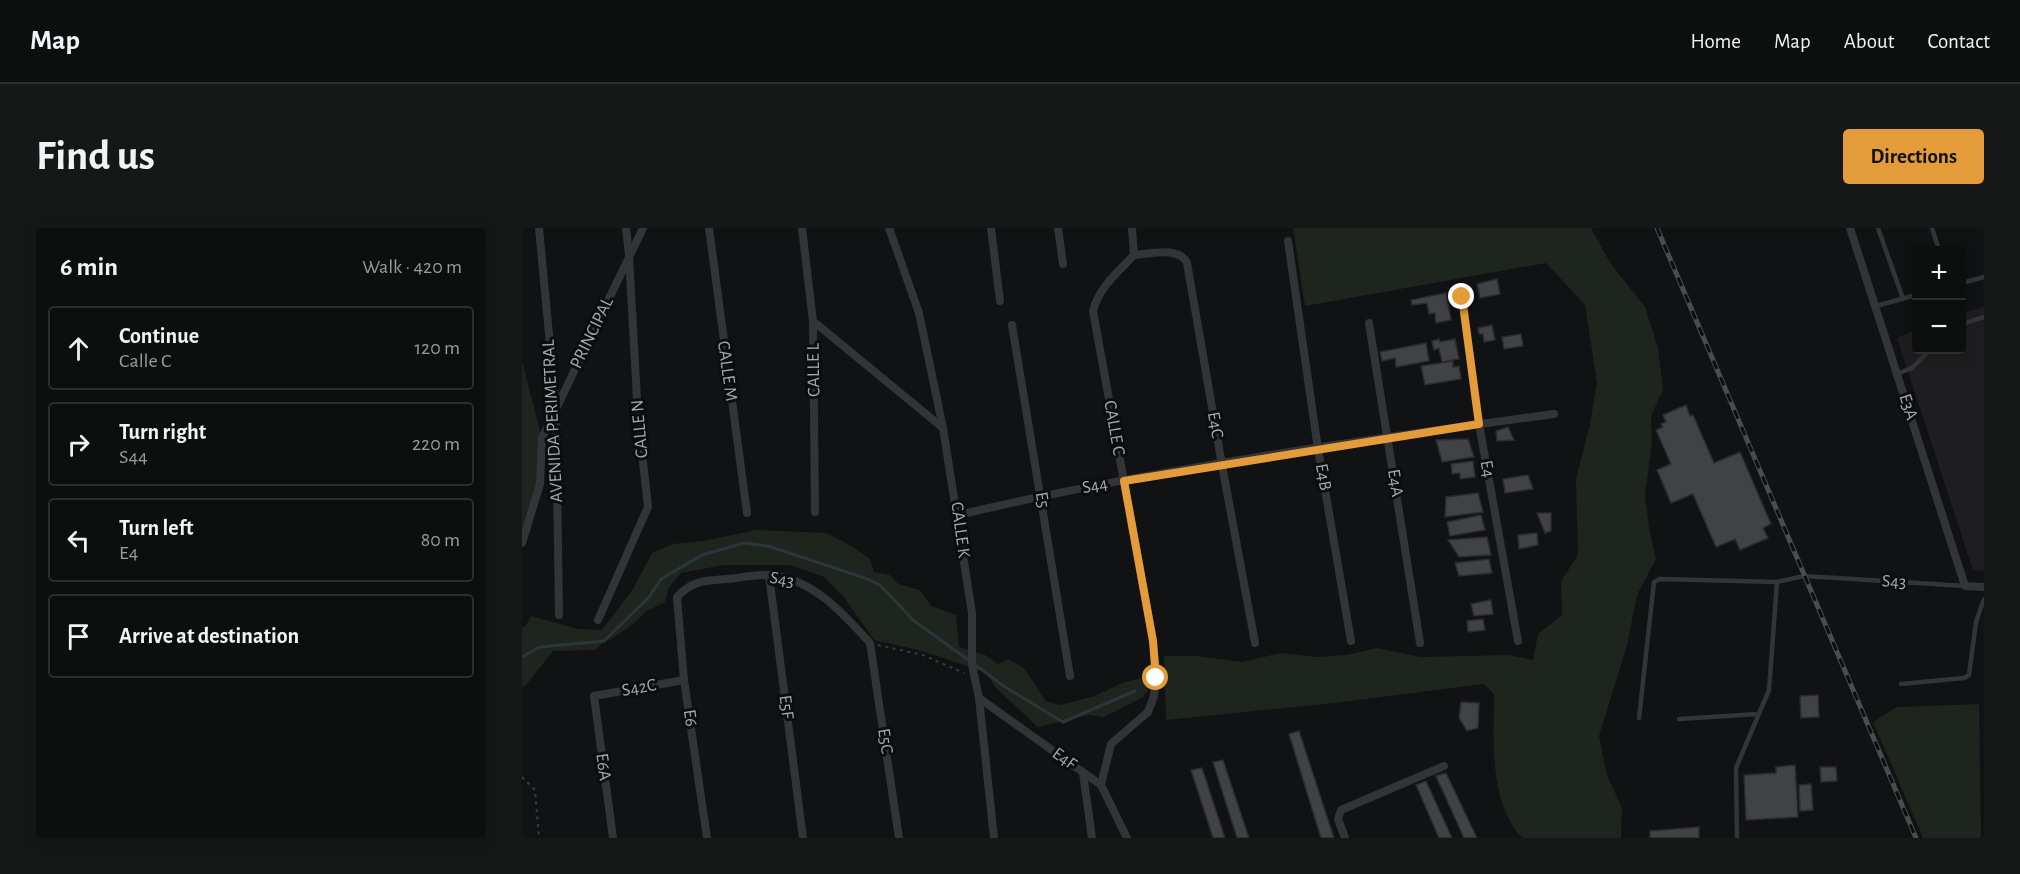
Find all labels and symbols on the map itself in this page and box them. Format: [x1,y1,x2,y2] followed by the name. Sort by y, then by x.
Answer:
[1448,283,1474,309] route end
[567,294,617,371] street label: PRINCIPAL
[540,339,566,503] street label: AVENIDA PERIMETRAL
[714,340,740,402] street label: CALLE M
[805,342,823,397] street label: CALLE L
[1895,392,1921,423] street label: E3A
[628,399,652,459] street label: CALLE N
[1100,399,1128,457] street label: CALLE C
[1204,410,1226,440] street label: E4C
[1477,459,1497,479] street label: E4
[1312,462,1334,492] street label: E4B
[1384,468,1406,499] street label: E4A
[1081,475,1110,497] street label: S44
[1032,491,1052,509] street label: E5
[947,501,973,559] street label: CALLE K
[768,569,796,591] street label: S43
[1881,572,1907,592] street label: S43
[1142,664,1168,690] route start
[620,676,658,700] street label: S42C
[776,694,796,720] street label: E5F
[680,708,700,728] street label: E6
[874,727,896,755] street label: E5C
[1049,744,1080,774] street label: E4F
[592,752,614,782] street label: E6A

